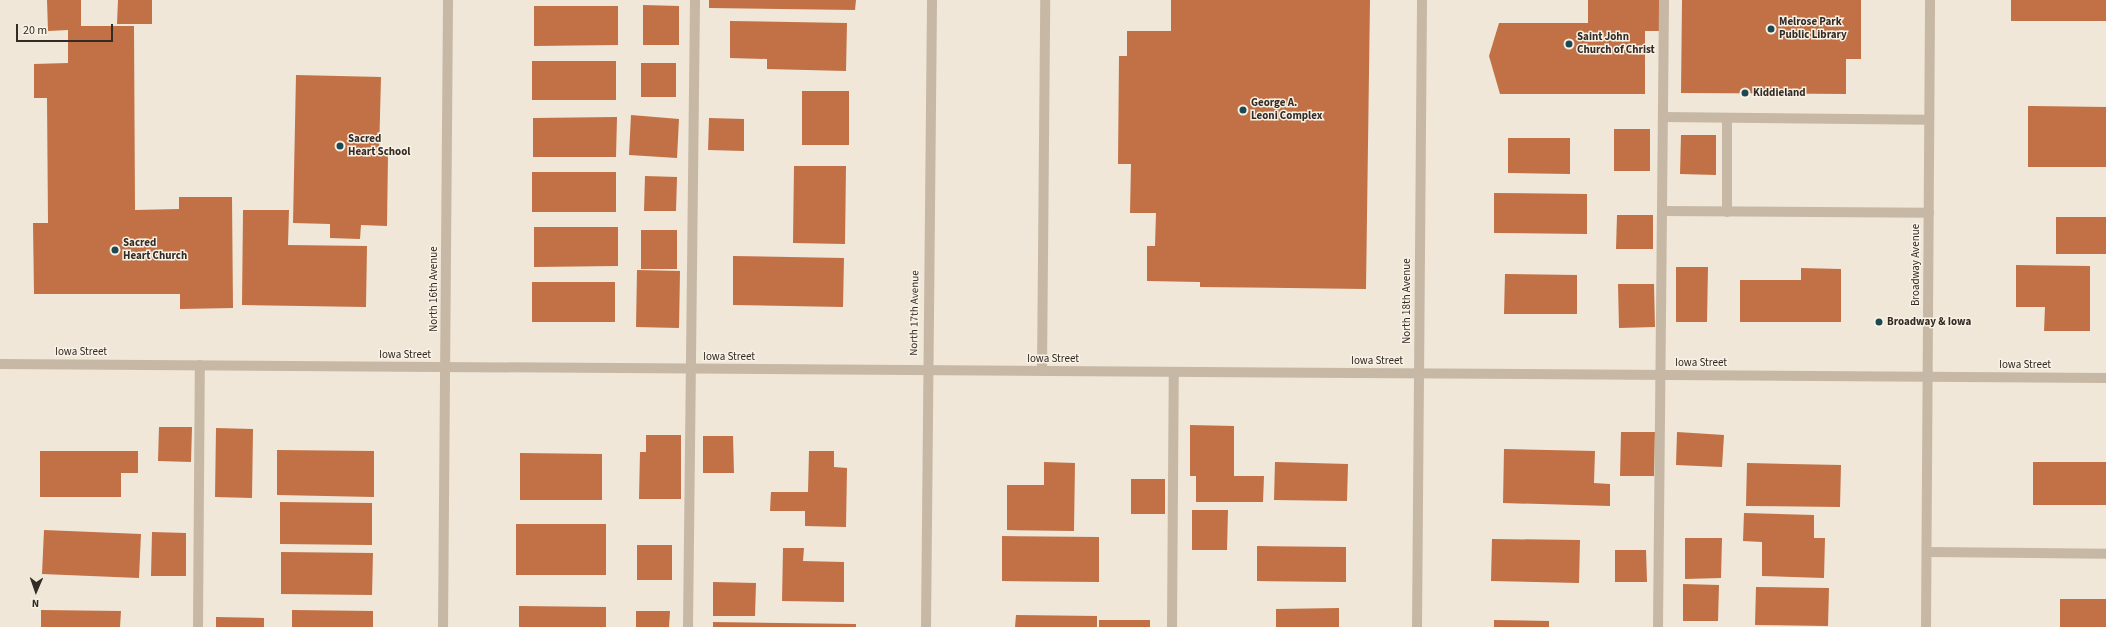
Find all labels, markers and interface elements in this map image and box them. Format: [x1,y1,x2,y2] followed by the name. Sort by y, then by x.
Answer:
[18,16,115,42] scale bar
[1779,16,1847,42] place label: Melrose Park Public Library
[23,22,47,39] text: 20 m
[1766,24,1776,34] marker: Melrose Park Public Library
[1577,31,1655,57] place label: Saint John Church of Christ
[1564,39,1574,49] marker: Saint John Church of Christ
[1753,86,1806,100] place label: Kiddieland
[1740,88,1750,98] marker: Kiddieland
[1251,97,1322,123] place label: George A. Leoni Complex
[1238,105,1248,115] marker: George A. Leoni Complex
[348,133,410,159] place label: Sacred Heart School
[335,141,345,151] marker: Sacred Heart School
[1909,224,1923,306] street label: Broadway Avenue
[123,237,187,263] place label: Sacred Heart Church
[110,245,120,255] marker: Sacred Heart Church
[427,246,441,332] street label: North 16th Avenue
[1400,258,1414,344] street label: North 18th Avenue
[908,270,922,356] street label: North 17th Avenue
[1887,315,1971,329] place label: Broadway & Iowa
[1874,317,1884,327] marker: Broadway & Iowa
[55,345,107,359] street label: Iowa Street
[379,348,431,362] street label: Iowa Street
[703,350,755,364] street label: Iowa Street
[1027,352,1079,366] street label: Iowa Street
[1351,354,1403,368] street label: Iowa Street
[1675,356,1727,370] street label: Iowa Street
[1999,358,2051,372] street label: Iowa Street
[16,571,56,611] north arrow
[32,596,39,611] text: N

